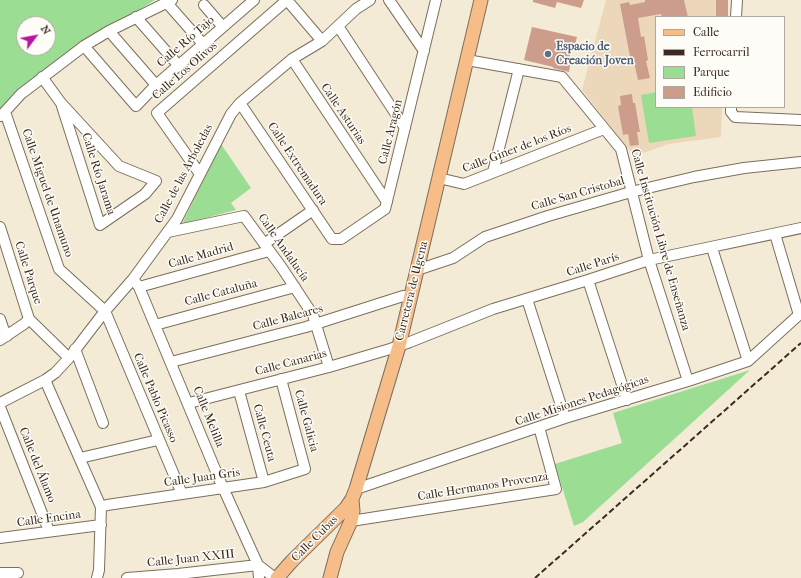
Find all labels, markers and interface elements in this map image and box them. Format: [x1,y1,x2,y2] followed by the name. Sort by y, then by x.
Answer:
[154,13,218,71] street label: Calle Río Tajo
[16,16,56,56] north arrow
[655,16,785,108] legend
[38,23,53,37] text: N
[693,25,719,39] text: Calle
[150,39,220,103] street label: Calle Los Olivos
[556,40,634,68] place label: Espacio de Creación Joven
[693,45,749,59] text: Ferrocarril
[543,49,553,59] marker: Espacio de Creación Joven
[693,65,730,79] text: Parque
[317,81,369,147] street label: Calle Asturias
[693,85,732,99] text: Edificio
[376,98,406,166] street label: Calle Aragón
[264,120,330,208] street label: Calle Extremadura
[152,122,216,226] street label: Calle de las Arboledas
[461,122,573,176] street label: Calle Giner de los Ríos
[18,127,76,259] street label: Calle Miguel de Unamuno
[78,131,118,217] street label: Calle Río Jarama
[627,148,693,332] street label: Calle Institución Libre de Enseñanza
[530,174,626,214] street label: Calle San Cristobal
[254,211,312,285] street label: Calle Andalucía
[11,240,45,306] street label: Calle Parque
[167,240,235,272] street label: Calle Madrid
[393,240,431,342] street label: Carretera de Ugena
[565,250,621,280] street label: Calle París
[183,276,259,310] street label: Calle Cataluña
[251,302,325,334] street label: Calle Baleares
[254,347,328,379] street label: Calle Canarias
[130,351,180,445] street label: Calle Pablo Picasso
[513,373,651,429] street label: Calle Misiones Pedagógicas
[189,384,227,450] street label: Calle Melilla
[291,388,321,454] street label: Calle Galicia
[249,403,279,463] street label: Calle Ceuta
[15,425,59,505] street label: Calle del Álamo
[163,466,241,490] street label: Calle Juan Gris
[417,470,549,504] street label: Calle Hermanos Provenza
[16,507,82,531] street label: Calle Encina
[289,513,341,565] street label: Calle Cubas
[147,547,235,571] street label: Calle Juan XXIII

